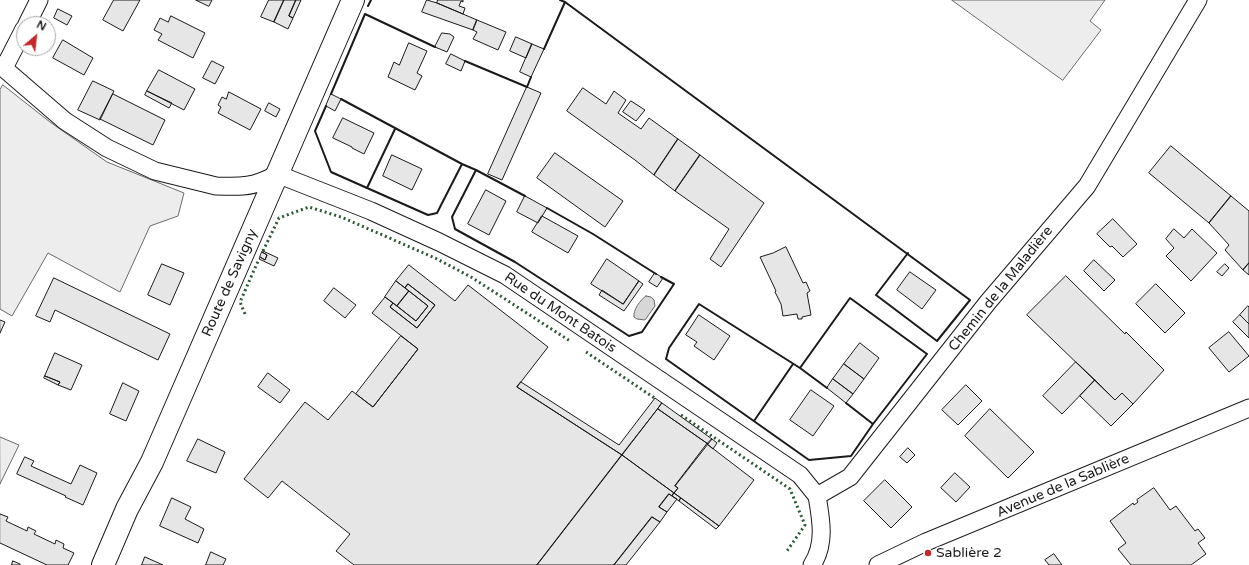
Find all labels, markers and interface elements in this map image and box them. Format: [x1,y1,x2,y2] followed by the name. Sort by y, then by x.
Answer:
[16,16,56,56] north arrow
[34,18,48,34] text: N
[945,223,1057,355] street label: Chemin de la Maladière
[199,226,261,340] street label: Route de Savigny
[501,269,619,357] street label: Rue du Mont Batois
[994,450,1132,522] street label: Avenue de la Sablière
[936,545,1002,561] place label: Sablière 2
[923,548,933,558] marker: Sablière 2

